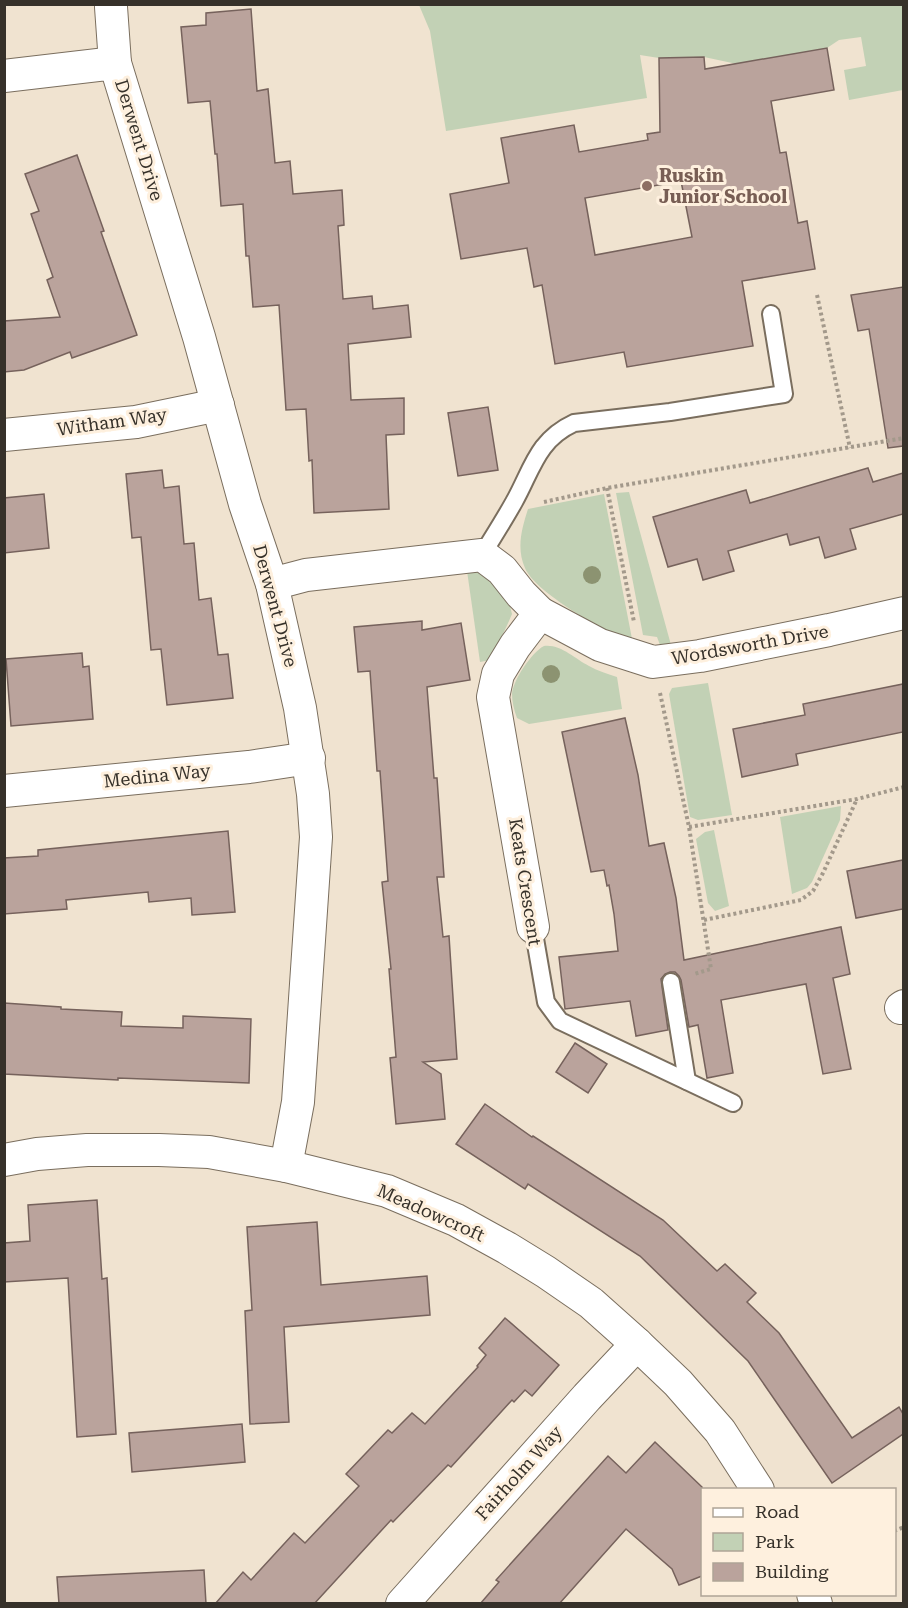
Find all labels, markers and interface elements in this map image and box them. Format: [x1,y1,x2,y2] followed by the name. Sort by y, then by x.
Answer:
[111,77,168,203] street label: Derwent Drive
[659,165,787,207] place label: Ruskin Junior School
[640,179,654,193] marker: Ruskin Junior School
[56,403,168,440] street label: Witham Way
[249,542,302,670] street label: Derwent Drive
[670,620,830,669] street label: Wordsworth Drive
[102,759,212,792] street label: Medina Way
[505,817,546,947] street label: Keats Crescent
[374,1179,488,1246] street label: Meadowcroft
[471,1421,567,1524] street label: Fairholm Way
[701,1488,896,1596] legend
[755,1501,800,1522] text: Road
[755,1531,795,1552] text: Park
[755,1561,829,1582] text: Building

